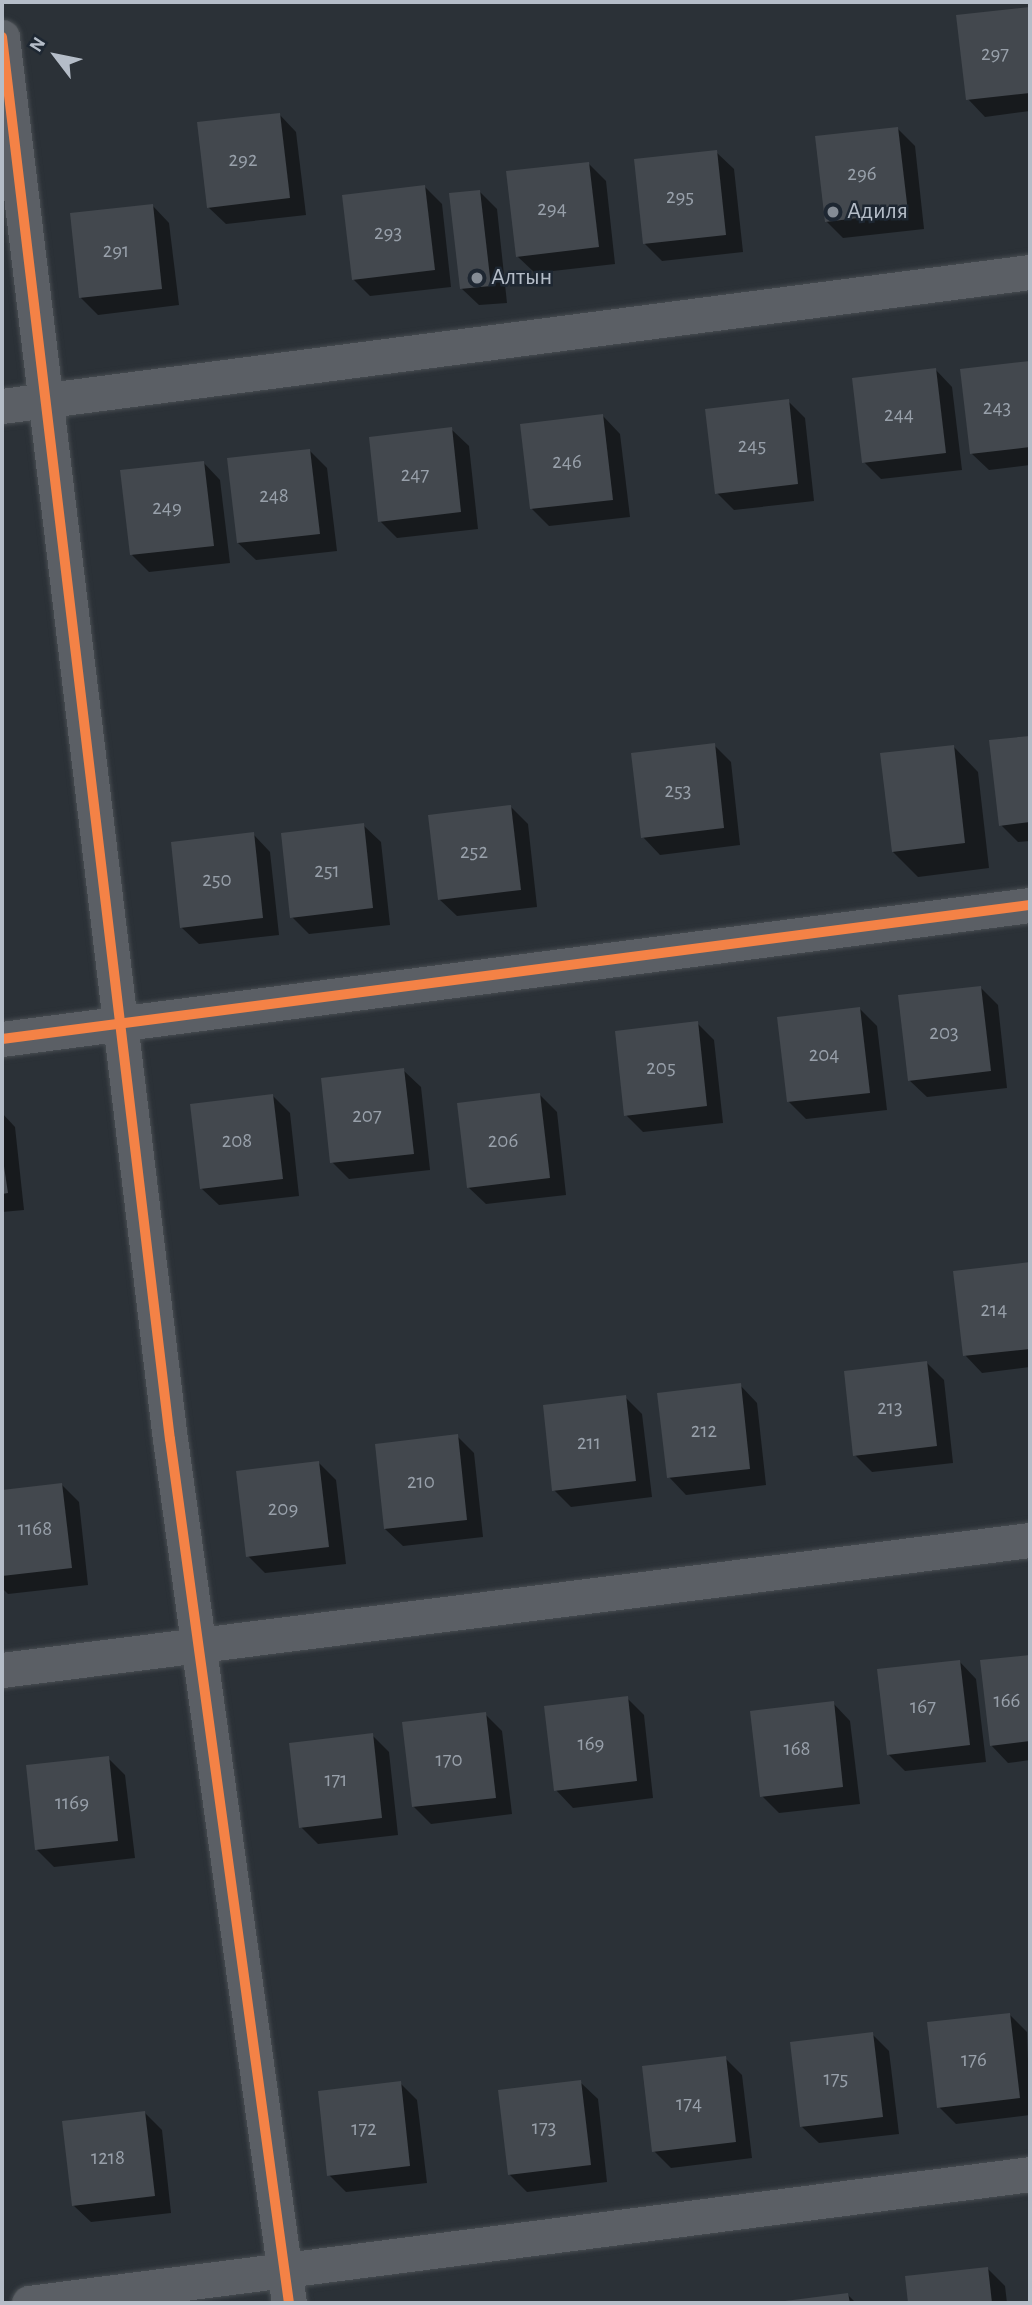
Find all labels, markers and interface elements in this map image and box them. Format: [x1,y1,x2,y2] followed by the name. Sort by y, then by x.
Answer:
[21,21,91,91] north arrow
[26,34,49,55] text: N
[981,41,1009,67] house number: 297
[229,147,257,173] house number: 292
[847,161,877,187] house number: 296
[666,184,694,210] house number: 295
[537,196,567,222] house number: 294
[847,198,908,226] place label: Адиля
[825,204,841,220] marker: Адиля
[374,220,402,246] house number: 293
[103,238,129,264] house number: 291
[491,264,552,292] place label: Алтын
[469,270,485,286] marker: Алтын
[983,395,1011,421] house number: 243
[884,402,914,428] house number: 244
[738,433,766,459] house number: 245
[552,449,582,475] house number: 246
[401,462,429,488] house number: 247
[259,483,289,509] house number: 248
[152,495,182,521] house number: 249
[665,778,691,804] house number: 253
[460,839,488,865] house number: 252
[314,858,340,884] house number: 251
[202,867,232,893] house number: 250
[929,1020,959,1046] house number: 203
[809,1042,839,1068] house number: 204
[646,1055,676,1081] house number: 205
[352,1103,382,1129] house number: 207
[222,1128,252,1154] house number: 208
[488,1128,518,1154] house number: 206
[981,1297,1007,1323] house number: 214
[877,1395,903,1421] house number: 213
[691,1418,717,1444] house number: 212
[577,1430,601,1456] house number: 211
[407,1469,435,1495] house number: 210
[268,1496,298,1522] house number: 209
[18,1516,52,1542] house number: 1168
[994,1688,1020,1714] house number: 166
[910,1694,936,1720] house number: 167
[578,1731,604,1757] house number: 169
[783,1736,811,1762] house number: 168
[435,1747,463,1773] house number: 170
[324,1767,348,1793] house number: 171
[55,1790,89,1816] house number: 1169
[961,2047,987,2073] house number: 176
[824,2066,848,2092] house number: 175
[676,2091,702,2117] house number: 174
[532,2115,556,2141] house number: 173
[351,2116,377,2142] house number: 172
[91,2145,125,2171] house number: 1218

